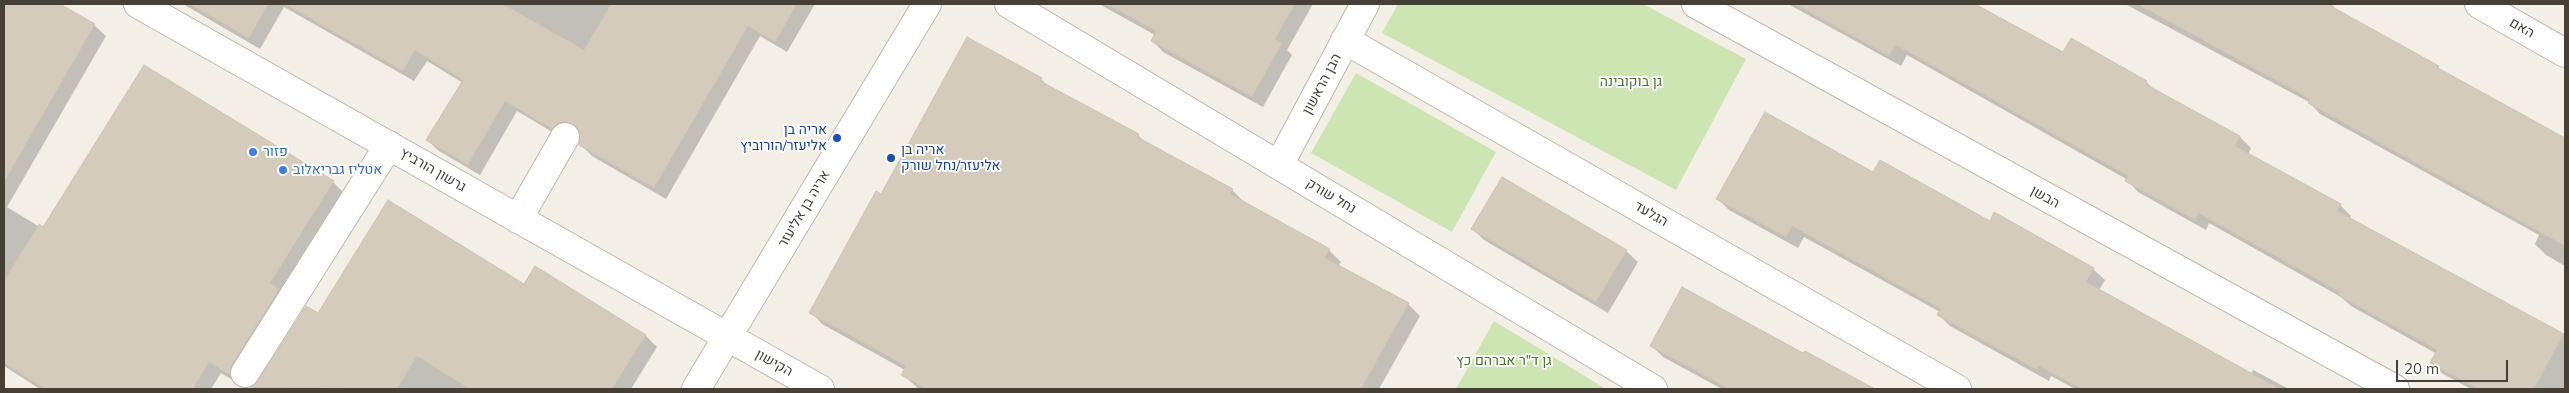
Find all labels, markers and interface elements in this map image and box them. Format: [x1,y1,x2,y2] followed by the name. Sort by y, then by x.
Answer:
[2506,14,2538,42] street label: האם
[1299,51,1345,117] street label: הבן הראשון
[1600,74,1662,90] park label: גן בוקובינה
[740,122,827,154] place label: אריה בן אליעזר/הורוביץ
[831,132,843,144] marker: אריה בן אליעזר/הורוביץ
[901,142,1001,174] place label: אריה בן אליעזר/נחל שורק
[263,144,288,160] place label: פזור
[397,144,469,196] street label: גרשון הורביץ
[247,146,259,158] marker: פזור
[885,152,897,164] marker: אריה בן אליעזר/נחל שורק
[293,162,382,178] place label: אטליז גבריאלוב
[277,164,289,176] marker: אטליז גבריאלוב
[774,167,834,251] street label: אריה בן אליעזר
[1303,175,1359,217] street label: נחל שורק
[2027,182,2063,212] street label: הבשן
[1631,198,1671,230] street label: הגלעד
[752,346,796,380] street label: הקישון
[2399,350,2512,382] scale bar
[1456,353,1552,369] park label: גן ד"ר אברהם כץ
[2404,359,2439,378] text: 20 m

